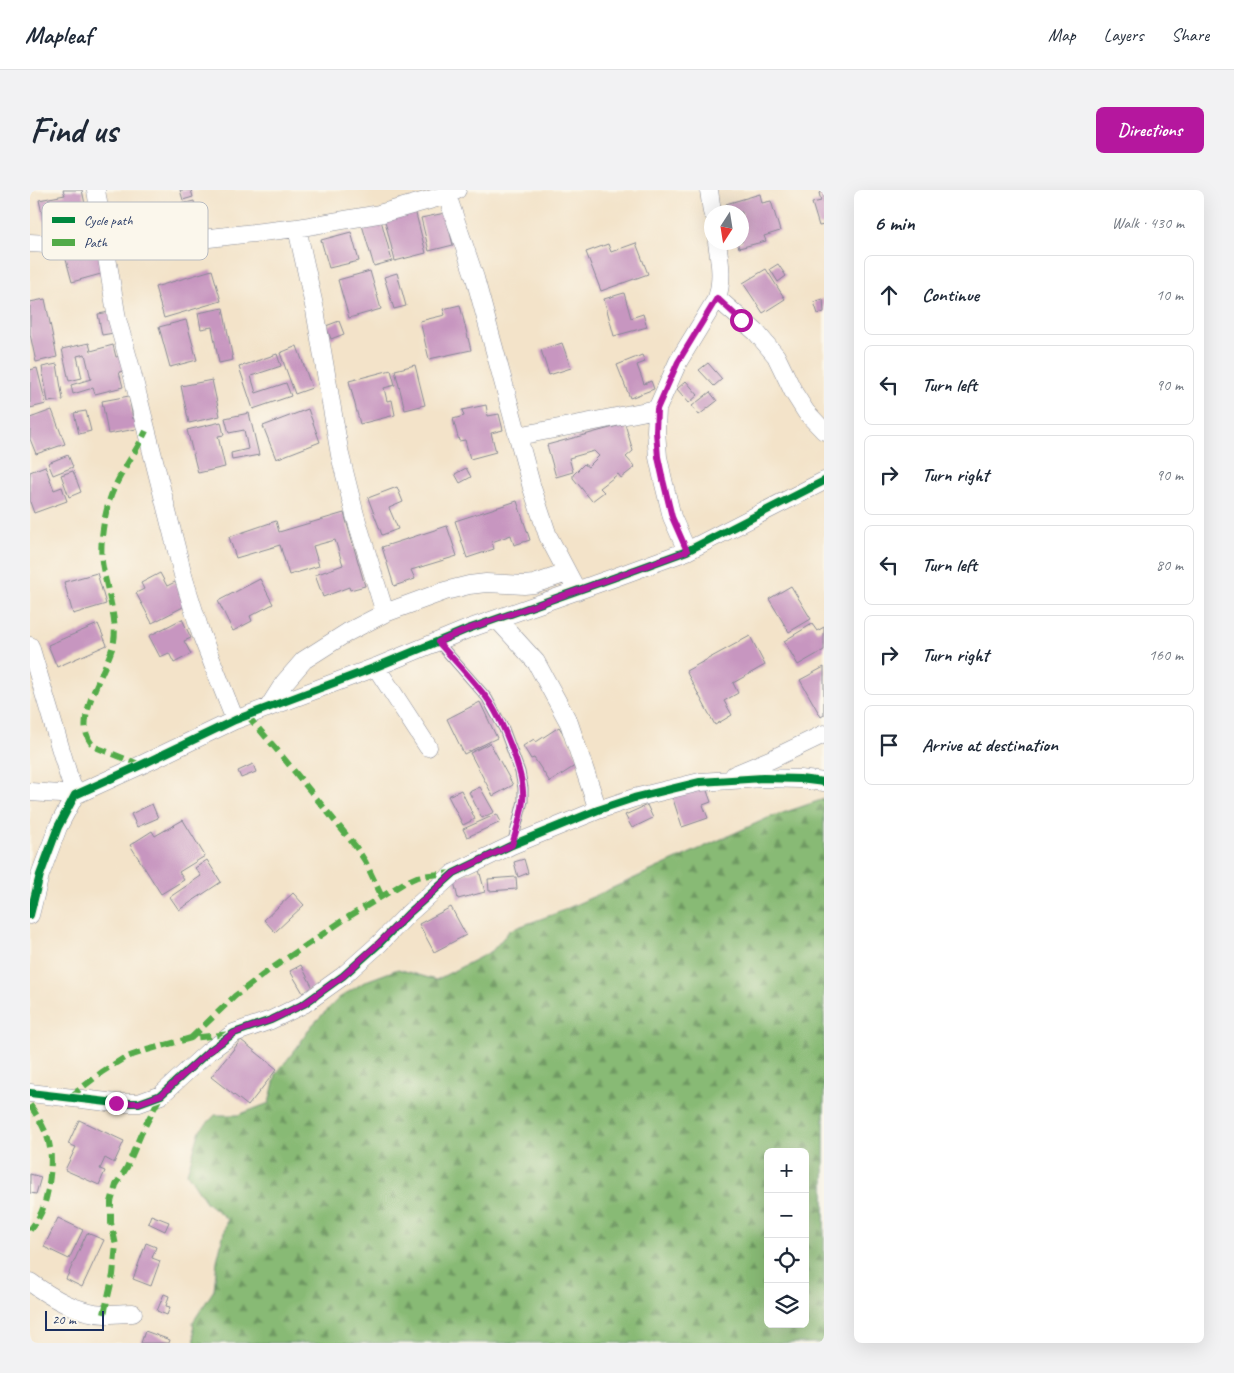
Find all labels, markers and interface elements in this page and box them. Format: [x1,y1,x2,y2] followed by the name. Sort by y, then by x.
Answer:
[25,20,92,50] text: Mapleaf
[1048,24,1076,46] text: Map
[1104,24,1143,46] text: Layers
[1171,24,1209,46] text: Share
[1096,107,1204,153] button: Directions
[30,108,117,153] text: Find us
[42,202,208,260] legend
[704,205,749,250] north arrow
[874,210,915,236] text: 6 min
[84,212,133,229] text: Cycle path
[1112,213,1184,233] text: Walk · 430 m
[84,234,108,251] text: Path
[875,281,903,309] icon: ahead
[922,283,979,307] text: Continue
[1156,285,1183,305] text: 10 m
[730,309,753,332] route start
[875,371,903,399] icon: left
[922,373,977,397] text: Turn left
[1156,375,1183,395] text: 90 m
[875,461,903,489] icon: right
[922,463,989,487] text: Turn right
[1156,465,1183,485] text: 90 m
[875,551,903,579] icon: left
[922,553,977,577] text: Turn left
[1156,555,1183,575] text: 80 m
[875,641,903,669] icon: right
[922,643,989,667] text: Turn right
[1149,645,1183,665] text: 160 m
[875,731,903,759] icon: arrive
[922,733,1058,757] text: Arrive at destination
[105,1092,128,1115] route end
[764,1148,809,1328] map controls
[764,1148,809,1193] button: +
[764,1193,809,1238] button: −
[764,1238,809,1283] button: locate
[764,1283,809,1328] button: layers
[45,1308,104,1331] scale bar
[52,1311,76,1328] text: 20 m

